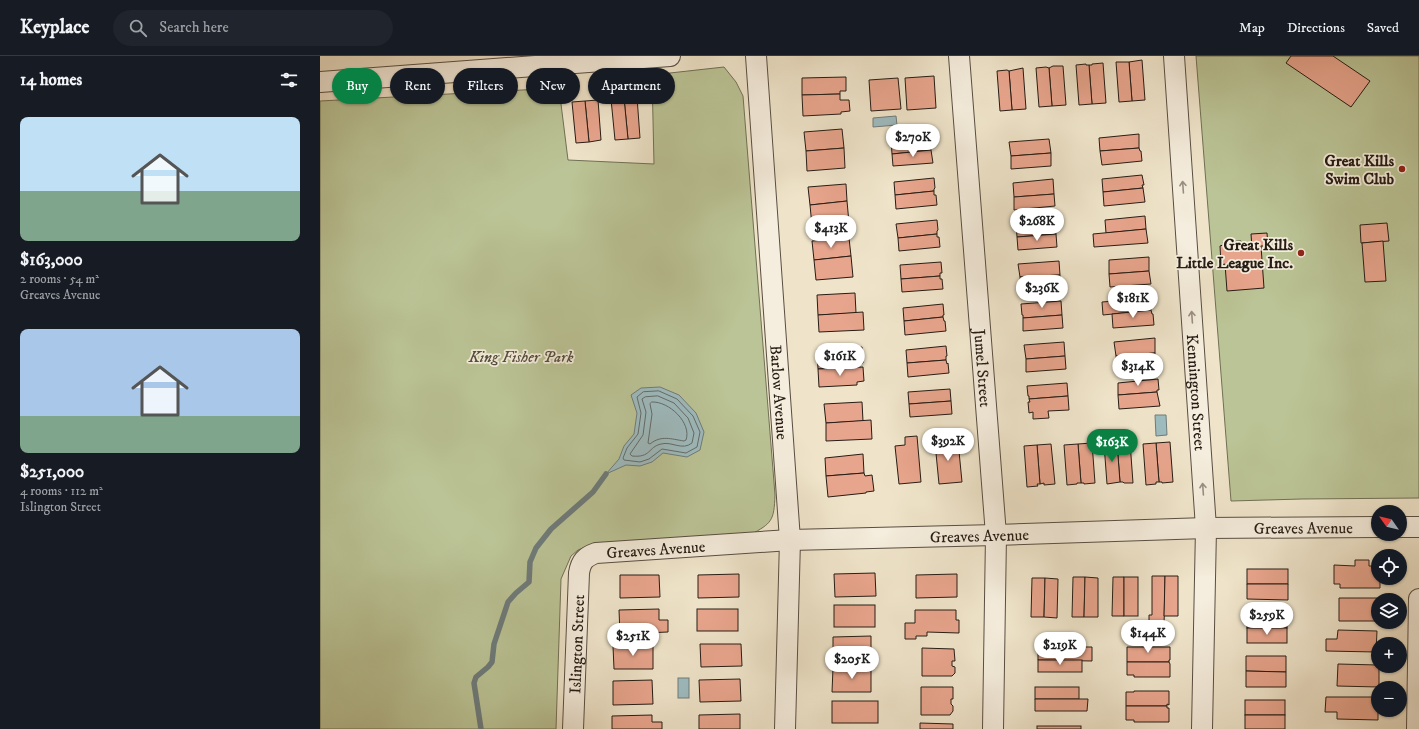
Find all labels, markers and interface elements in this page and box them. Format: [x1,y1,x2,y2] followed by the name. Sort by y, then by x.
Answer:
[113,10,393,46] search box
[20,16,89,39] text: Keyplace
[127,17,149,39] icon: search
[159,18,229,37] text: Search here
[1239,19,1265,37] text: Map
[1287,19,1345,37] text: Directions
[1367,19,1399,37] text: Saved
[332,68,382,104] chip: Buy
[390,68,445,104] chip: Rent
[453,68,518,104] chip: Filters
[526,68,580,104] chip: New
[588,68,675,104] chip: Apartment
[20,69,82,91] text: 14 homes
[278,69,300,91] icon: filters
[885,124,941,158] pin: $270K
[895,129,931,145] text: $270K
[124,143,196,215] icon: home
[1325,151,1395,189] place label: Great Kills Swim Club
[1397,164,1407,174] marker: Great Kills Swim Club
[1180,181,1187,194] one-way arrow
[1009,208,1065,242] pin: $268K
[1019,213,1055,229] text: $268K
[803,215,859,249] pin: $413K
[814,220,848,236] text: $413K
[1176,235,1294,273] place label: Great Kills Little League Inc.
[1296,248,1306,258] marker: Great Kills Little League Inc.
[20,249,83,271] text: $163,000
[20,271,99,287] text: 2 rooms · 54 m²
[1014,275,1070,309] pin: $236K
[1025,280,1059,296] text: $236K
[1105,285,1161,319] pin: $181K
[20,287,100,303] text: Greaves Avenue
[1117,290,1149,306] text: $181K
[1188,311,1195,324] one-way arrow
[969,326,995,408] street label: Jumel Street
[1182,333,1210,451] street label: Kennington Street
[812,343,868,377] pin: $161K
[765,344,792,441] street label: Barlow Avenue
[468,347,574,367] park label: King Fisher Park
[824,348,856,364] text: $161K
[1110,353,1166,387] pin: $314K
[124,355,196,427] icon: home
[1121,358,1155,374] text: $314K
[920,428,976,462] pin: $392K
[1084,429,1140,463] pin: $163K
[931,433,965,449] text: $392K
[1096,434,1128,450] text: $163K
[20,461,84,483] text: $251,000
[20,483,103,499] text: 4 rooms · 112 m²
[1200,483,1207,496] one-way arrow
[20,499,101,515] text: Islington Street
[1371,505,1407,541] north arrow
[1371,505,1407,717] map controls
[1254,518,1353,539] street label: Greaves Avenue
[930,525,1030,548] street label: Greaves Avenue
[606,537,706,563] street label: Greaves Avenue
[1371,549,1407,585] button: locate
[1371,593,1407,629] button: layers
[565,594,589,694] street label: Islington Street
[1239,602,1295,636] pin: $259K
[1249,607,1285,623] text: $259K
[1120,620,1176,654] pin: $144K
[605,623,661,657] pin: $251K
[1130,625,1166,641] text: $144K
[616,628,650,644] text: $251K
[1032,632,1088,666] pin: $219K
[1043,637,1077,653] text: $219K
[1371,637,1407,673] button: +
[824,646,880,680] pin: $205K
[834,651,870,667] text: $205K
[1371,681,1407,717] button: −

